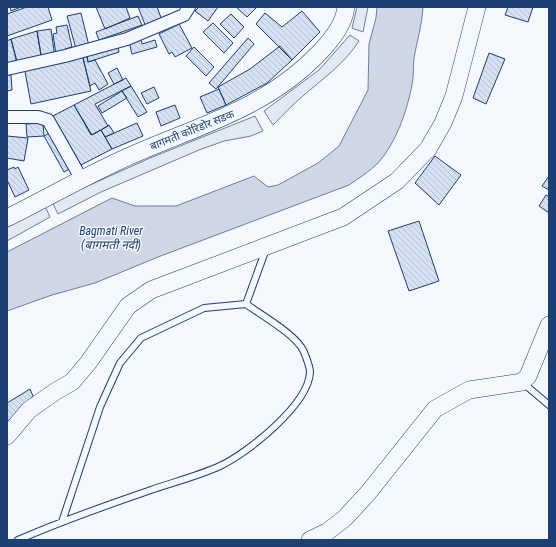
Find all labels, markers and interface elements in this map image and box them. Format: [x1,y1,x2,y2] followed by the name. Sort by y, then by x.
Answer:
[148,107,237,153] street label: बागमती कोरिडोर सडक
[79,224,143,252] water label: Bagmati River (बागमती नदी)

